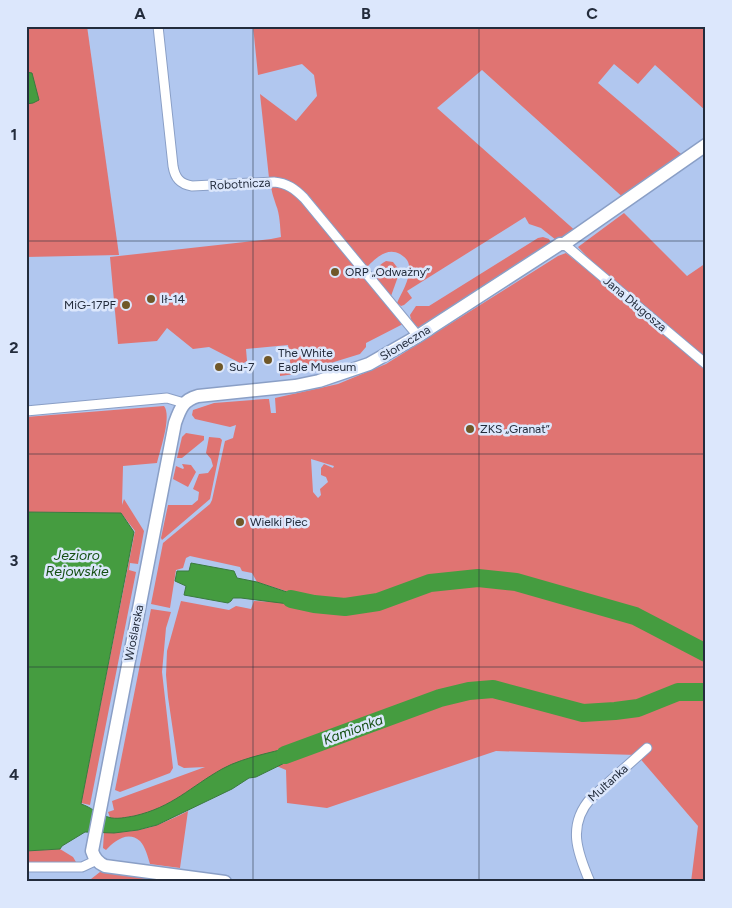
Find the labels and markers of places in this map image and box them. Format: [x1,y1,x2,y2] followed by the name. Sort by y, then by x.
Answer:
[345,265,430,279] place label: ORP „Odważny”
[329,266,341,278] marker: ORP „Odważny”
[161,292,186,306] place label: Ił-14
[145,293,157,305] marker: Ił-14
[64,298,116,312] place label: MiG-17PF
[120,299,132,311] marker: MiG-17PF
[278,346,356,374] place label: The White Eagle Museum
[262,354,274,366] marker: The White Eagle Museum
[229,360,255,374] place label: Su-7
[213,361,225,373] marker: Su-7
[480,422,550,436] place label: ZKS „Granat”
[464,423,476,435] marker: ZKS „Granat”
[250,515,308,529] place label: Wielki Piec
[234,516,246,528] marker: Wielki Piec

